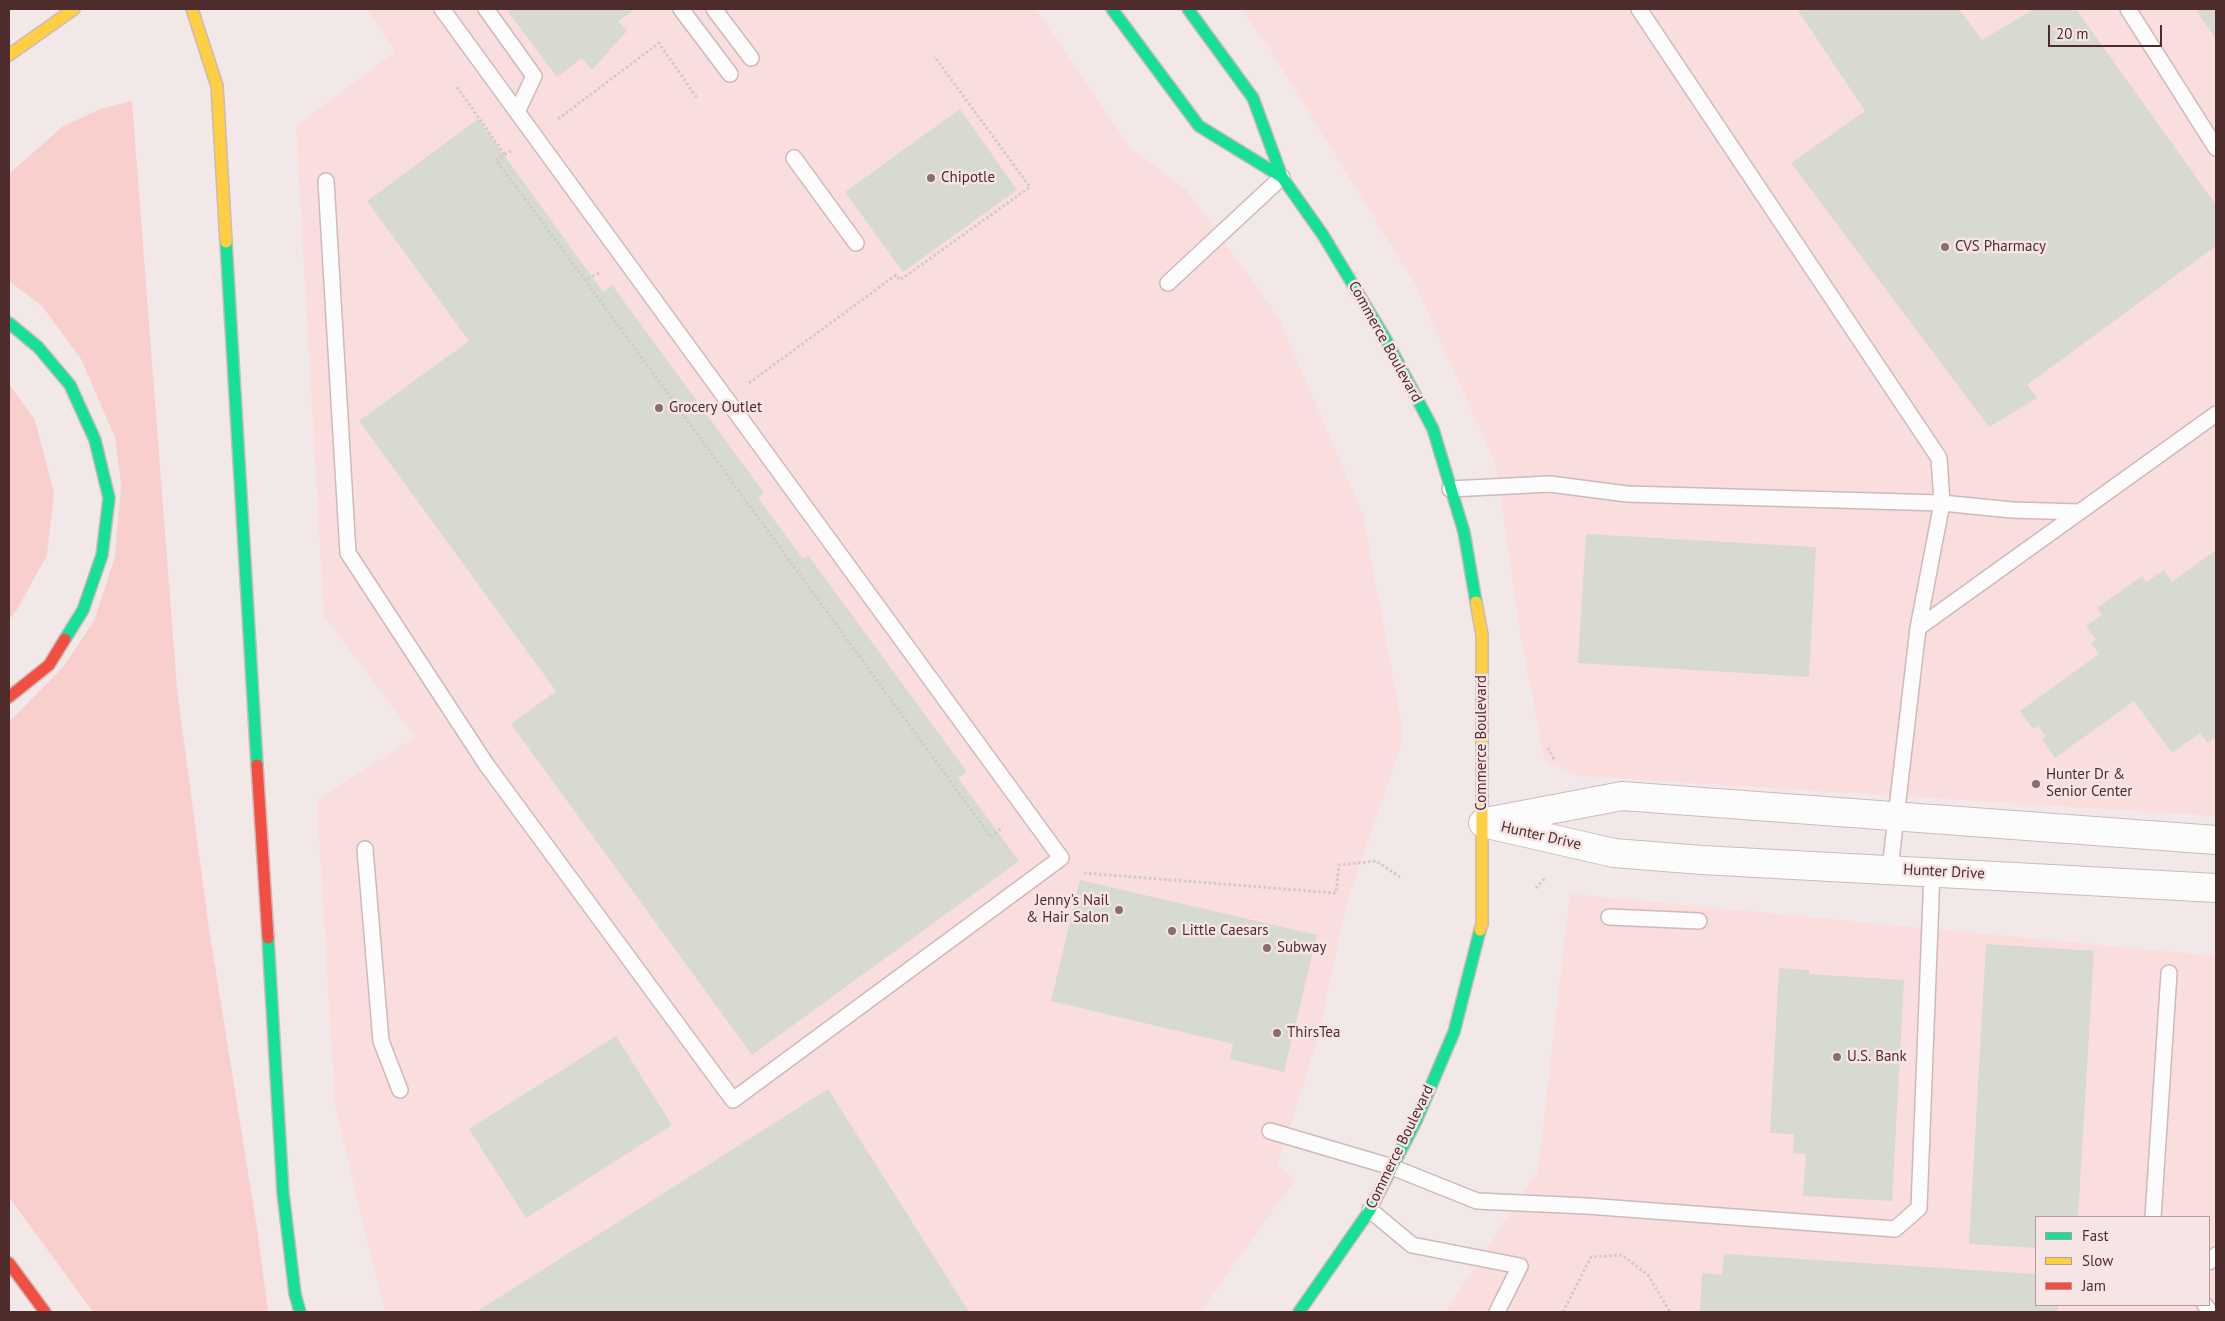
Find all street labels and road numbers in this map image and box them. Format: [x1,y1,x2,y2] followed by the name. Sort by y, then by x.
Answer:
[1344,278,1426,406] street label: Commerce Boulevard
[1473,675,1491,811] street label: Commerce Boulevard
[1499,818,1583,854] street label: Hunter Drive
[1903,861,1985,883] street label: Hunter Drive
[1362,1082,1438,1212] street label: Commerce Boulevard

